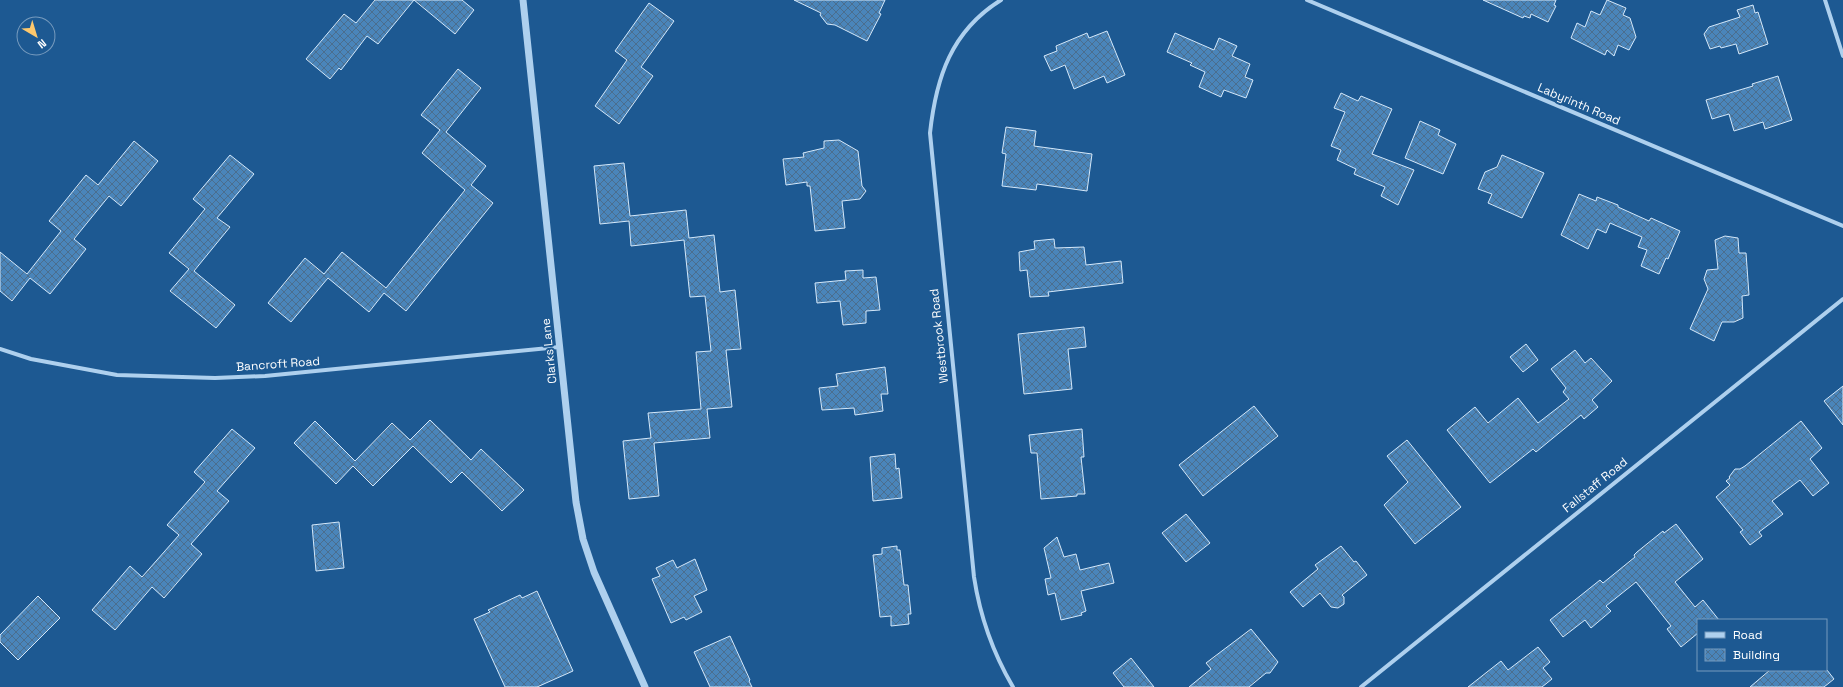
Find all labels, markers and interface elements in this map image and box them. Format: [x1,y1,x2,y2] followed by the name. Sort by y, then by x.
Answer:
[16,16,56,56] north arrow
[35,36,49,52] text: N
[1535,79,1623,129] street label: Labyrinth Road
[926,288,952,384] street label: Westbrook Road
[538,317,560,385] street label: Clarks Lane
[236,353,320,375] street label: Bancroft Road
[1559,454,1631,516] street label: Fallstaff Road
[1697,619,1827,671] legend
[1733,627,1762,643] text: Road
[1733,647,1780,663] text: Building

